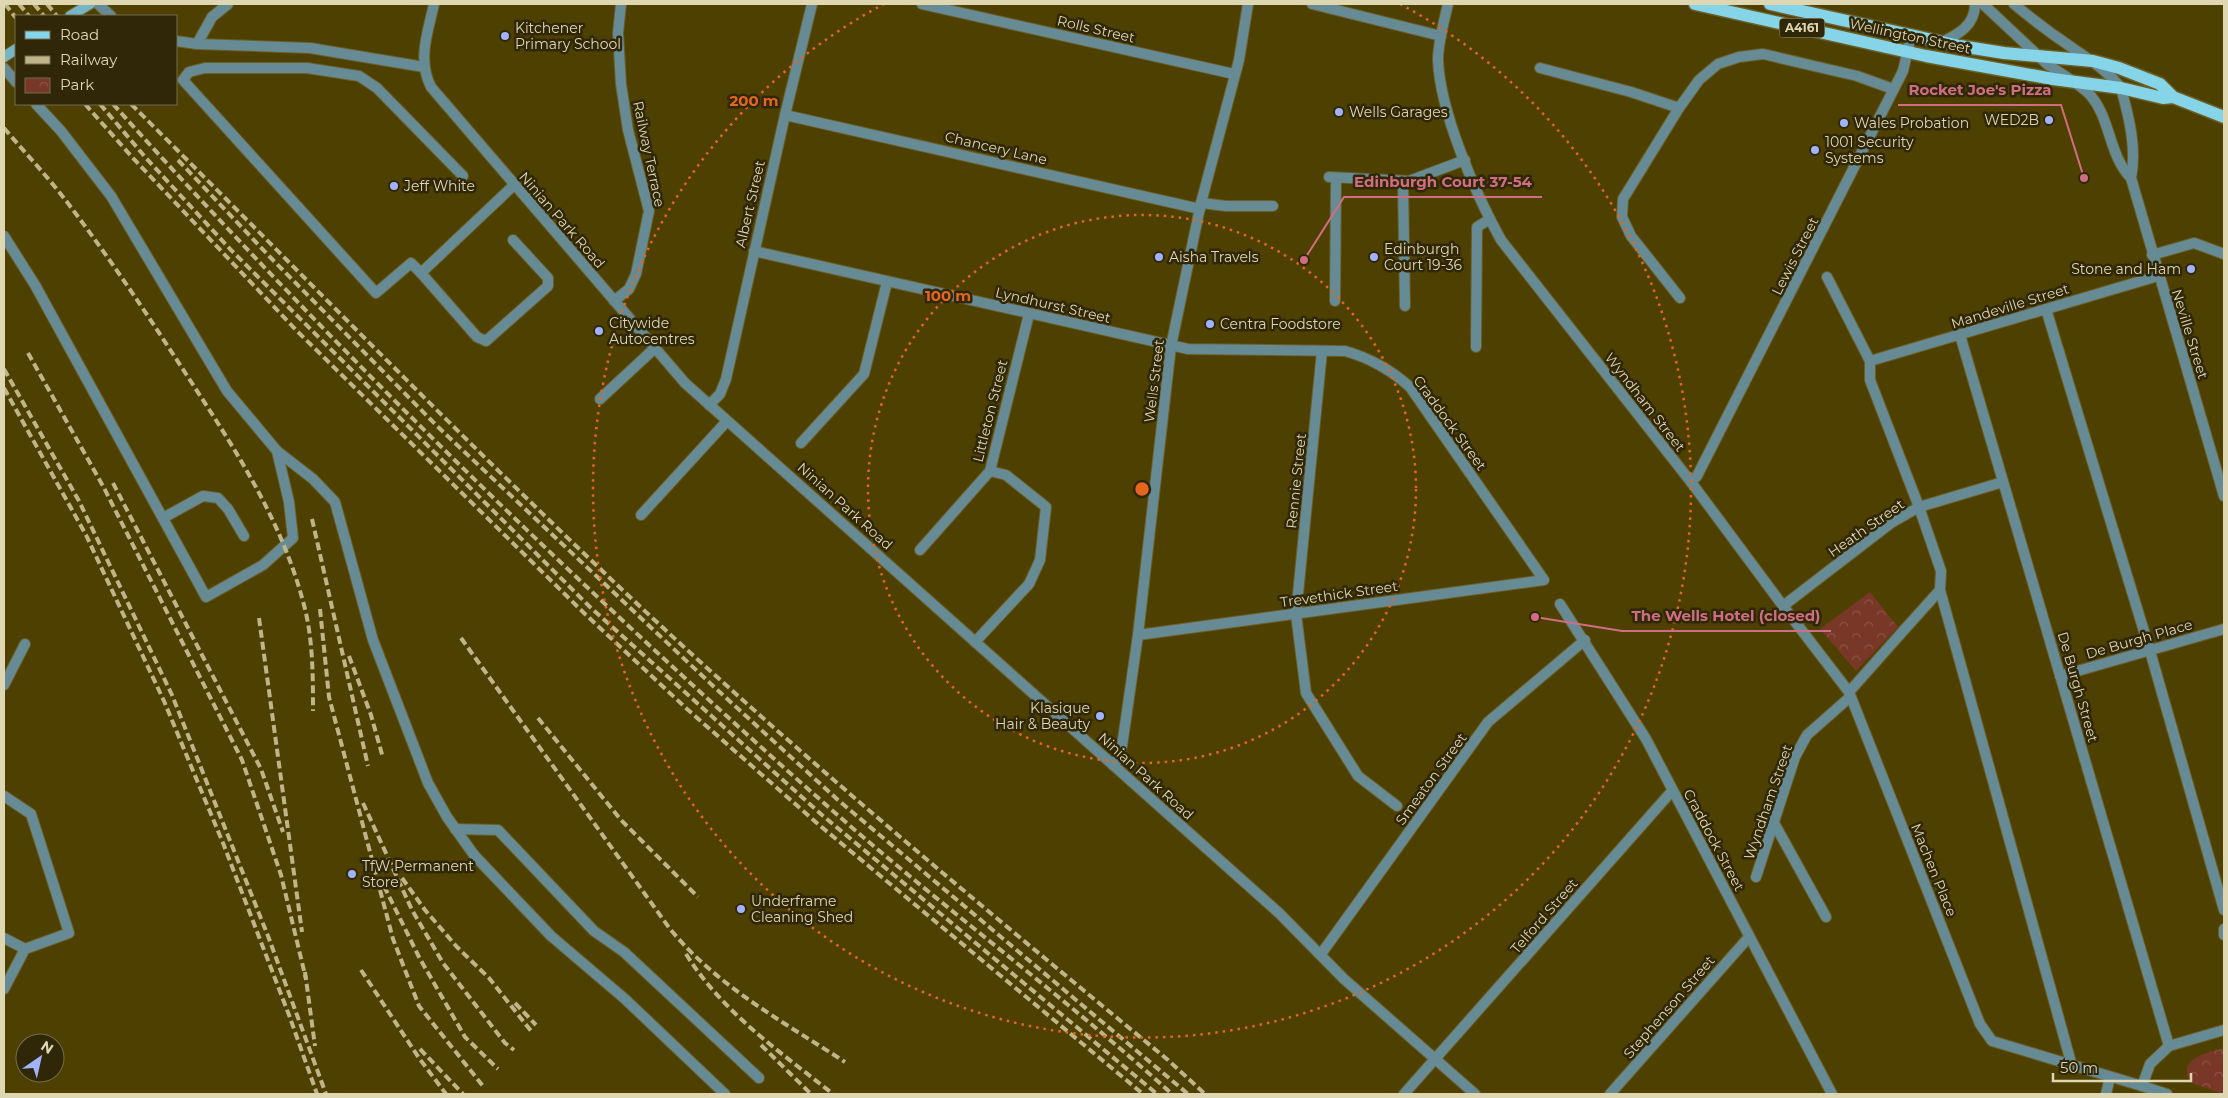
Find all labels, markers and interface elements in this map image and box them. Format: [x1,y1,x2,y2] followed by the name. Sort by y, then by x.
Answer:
[1055,11,1137,47] street label: Rolls Street
[1848,14,1972,58] street label: Wellington Street
[15,15,178,105] legend
[1780,18,1824,38] road number: A4161
[515,19,621,53] place label: Kitchener Primary School
[60,25,99,44] text: Road
[499,30,511,42] marker: Kitchener Primary School
[60,50,118,69] text: Railway
[60,75,94,94] text: Park
[1898,75,2061,105] callout: Rocket Joe's Pizza
[1908,80,2052,99] text: Rocket Joe's Pizza
[729,91,779,110] text: 200 m
[629,99,669,209] street label: Railway Terrace
[1349,103,1448,121] place label: Wells Garages
[1333,106,1345,118] marker: Wells Garages
[1984,111,2039,129] place label: WED2B
[1854,114,1969,132] place label: Wales Probation
[2043,114,2055,126] marker: WED2B
[1838,117,1850,129] marker: Wales Probation
[943,127,1049,169] street label: Chancery Lane
[1825,133,1914,167] place label: 1001 Security Systems
[1809,144,1821,156] marker: 1001 Security Systems
[731,158,769,250] street label: Albert Street
[1344,167,1542,197] callout: Edinburgh Court 37-54
[515,168,609,272] street label: Ninian Park Road
[1354,172,1533,191] text: Edinburgh Court 37-54
[403,177,475,195] place label: Jeff White
[388,180,400,192] marker: Jeff White
[1768,214,1823,298] street label: Lewis Street
[1384,240,1463,274] place label: Edinburgh Court 19-36
[1169,248,1259,266] place label: Aisha Travels
[1153,251,1165,263] marker: Aisha Travels
[1368,251,1380,263] marker: Edinburgh Court 19-36
[2071,260,2181,278] place label: Stone and Ham
[2185,263,2197,275] marker: Stone and Ham
[1949,279,2071,332] street label: Mandeville Street
[994,283,1113,327] street label: Lyndhurst Street
[925,286,971,305] text: 100 m
[2168,287,2212,381] street label: Neville Street
[609,314,695,348] place label: Citywide Autocentres
[1220,315,1341,333] place label: Centra Foodstore
[1204,318,1216,330] marker: Centra Foodstore
[593,325,605,337] marker: Citywide Autocentres
[1140,338,1168,424] street label: Wells Street
[1601,349,1689,455] street label: Wyndham Street
[969,358,1012,464] street label: Littleton Street
[1409,372,1491,474] street label: Craddock Street
[1282,432,1310,530] street label: Rennie Street
[794,458,896,554] street label: Ninian Park Road
[1133,480,1151,498] centre of rings
[1824,495,1908,561] street label: Heath Street
[1279,577,1399,611] street label: Trevethick Street
[1622,601,1831,631] callout: The Wells Hotel (closed)
[1632,606,1820,625] text: The Wells Hotel (closed)
[2084,615,2194,663] street label: De Burgh Place
[2054,630,2102,745] street label: De Burgh Street
[995,699,1090,733] place label: Klasique Hair & Beauty
[1094,710,1106,722] marker: Klasique Hair & Beauty
[1095,728,1197,824] street label: Ninian Park Road
[1391,729,1471,829] street label: Smeaton Street
[1740,742,1796,862] street label: Wyndham Street
[1679,786,1749,894] street label: Craddock Street
[1907,821,1961,919] street label: Machen Place
[362,857,474,891] place label: TfW Permanent Store
[346,868,358,880] marker: TfW Permanent Store
[1506,874,1582,957] street label: Telford Street
[751,892,853,926] place label: Underframe Cleaning Shed
[735,903,747,915] marker: Underframe Cleaning Shed
[1619,952,1719,1062] street label: Stephenson Street
[15,1033,65,1083] north arrow
[38,1037,57,1058] text: N
[2053,1050,2190,1082] scale bar
[2060,1058,2098,1077] text: 50 m

